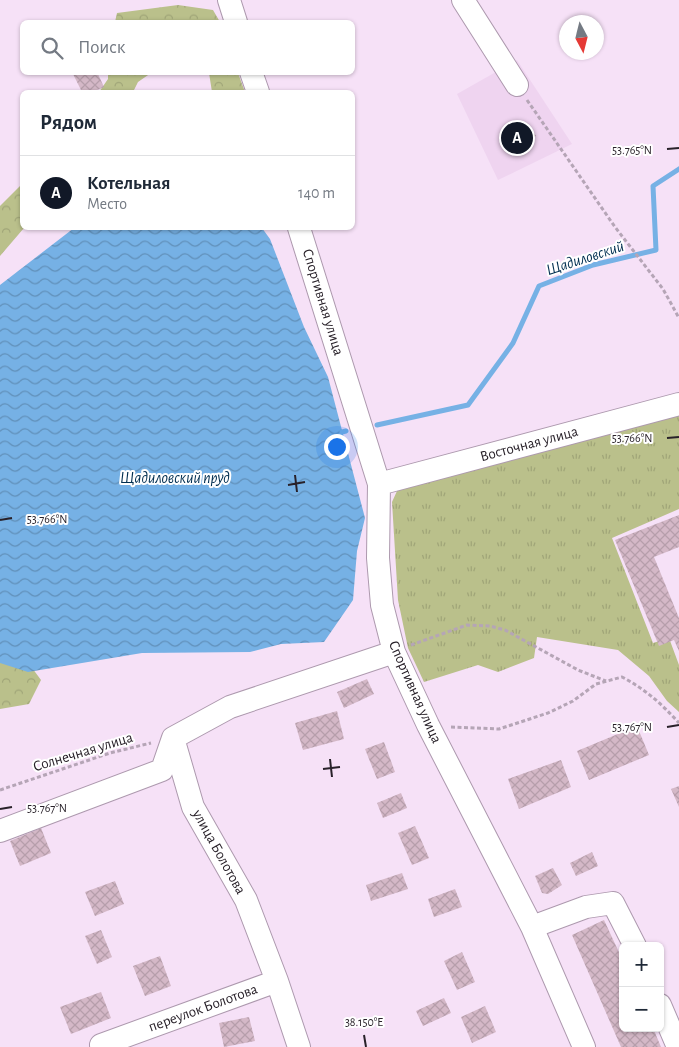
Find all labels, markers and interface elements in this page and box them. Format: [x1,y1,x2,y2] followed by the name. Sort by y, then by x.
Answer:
[559,15,604,60] north arrow
[20,20,355,75] search box
[38,34,66,62] icon: search
[78,38,125,57] text: Поиск
[40,112,97,133] text: Рядом
[501,119,533,157] pin: A
[612,144,652,156] text: 53.765°N
[87,174,170,193] text: Котельная
[51,185,61,201] text: A
[298,185,335,201] text: 140 m
[87,196,127,212] text: Место
[544,238,626,278] water label: Щадиловский
[300,247,346,357] street label: Спортивная улица
[478,424,580,464] street label: Восточная улица
[612,432,652,444] text: 53.766°N
[324,434,350,460] your location
[120,470,230,487] water label: Щадиловский пруд
[27,513,67,525] text: 53.766°N
[386,638,444,746] street label: Спортивная улица
[612,721,652,733] text: 53.767°N
[31,730,135,774] street label: Солнечная улица
[27,802,67,814] text: 53.767°N
[189,806,248,897] street label: улица Болотова
[619,942,664,1032] map controls
[619,942,664,987] button: +
[147,981,260,1035] street label: переулок Болотова
[619,987,664,1032] button: −
[345,1016,383,1028] text: 38.150°E

